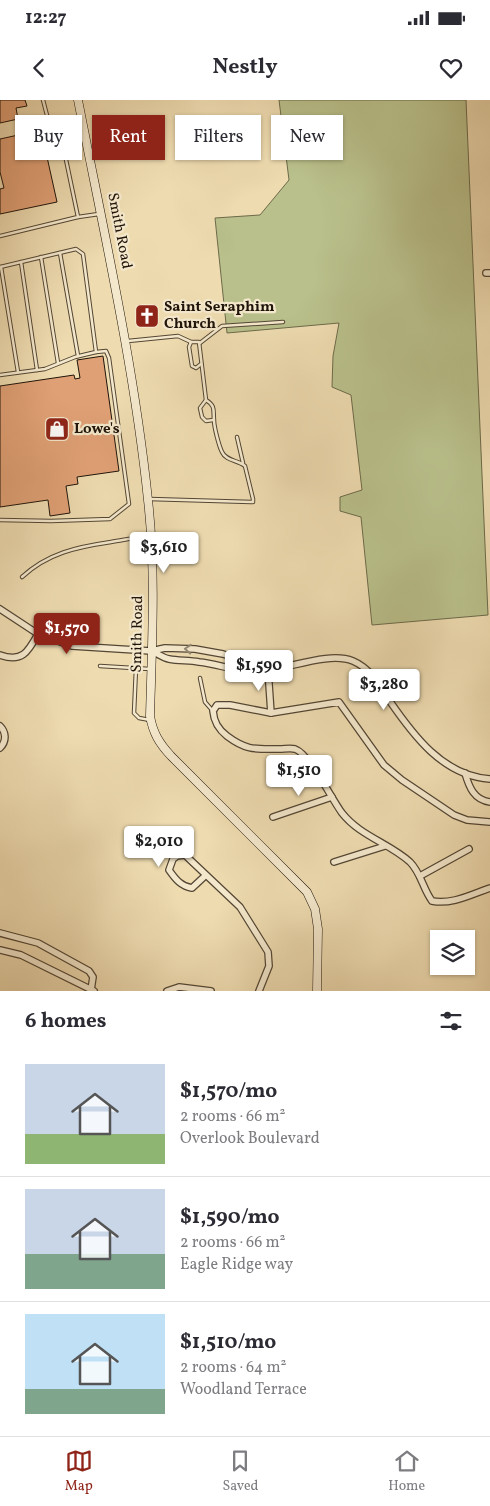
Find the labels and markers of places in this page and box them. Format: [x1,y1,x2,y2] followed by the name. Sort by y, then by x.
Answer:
[164,297,275,335] place label: Saint Seraphim Church
[134,303,160,329] church icon: Saint Seraphim Church
[44,416,70,442] shop icon: Lowe's
[74,419,120,440] place label: Lowe's
[123,532,205,574] pin: $3,610
[26,612,108,655] pin: $1,570
[218,650,300,692] pin: $1,590
[343,668,425,711] pin: $3,280
[258,754,340,797] pin: $1,510
[118,826,200,868] pin: $2,010

